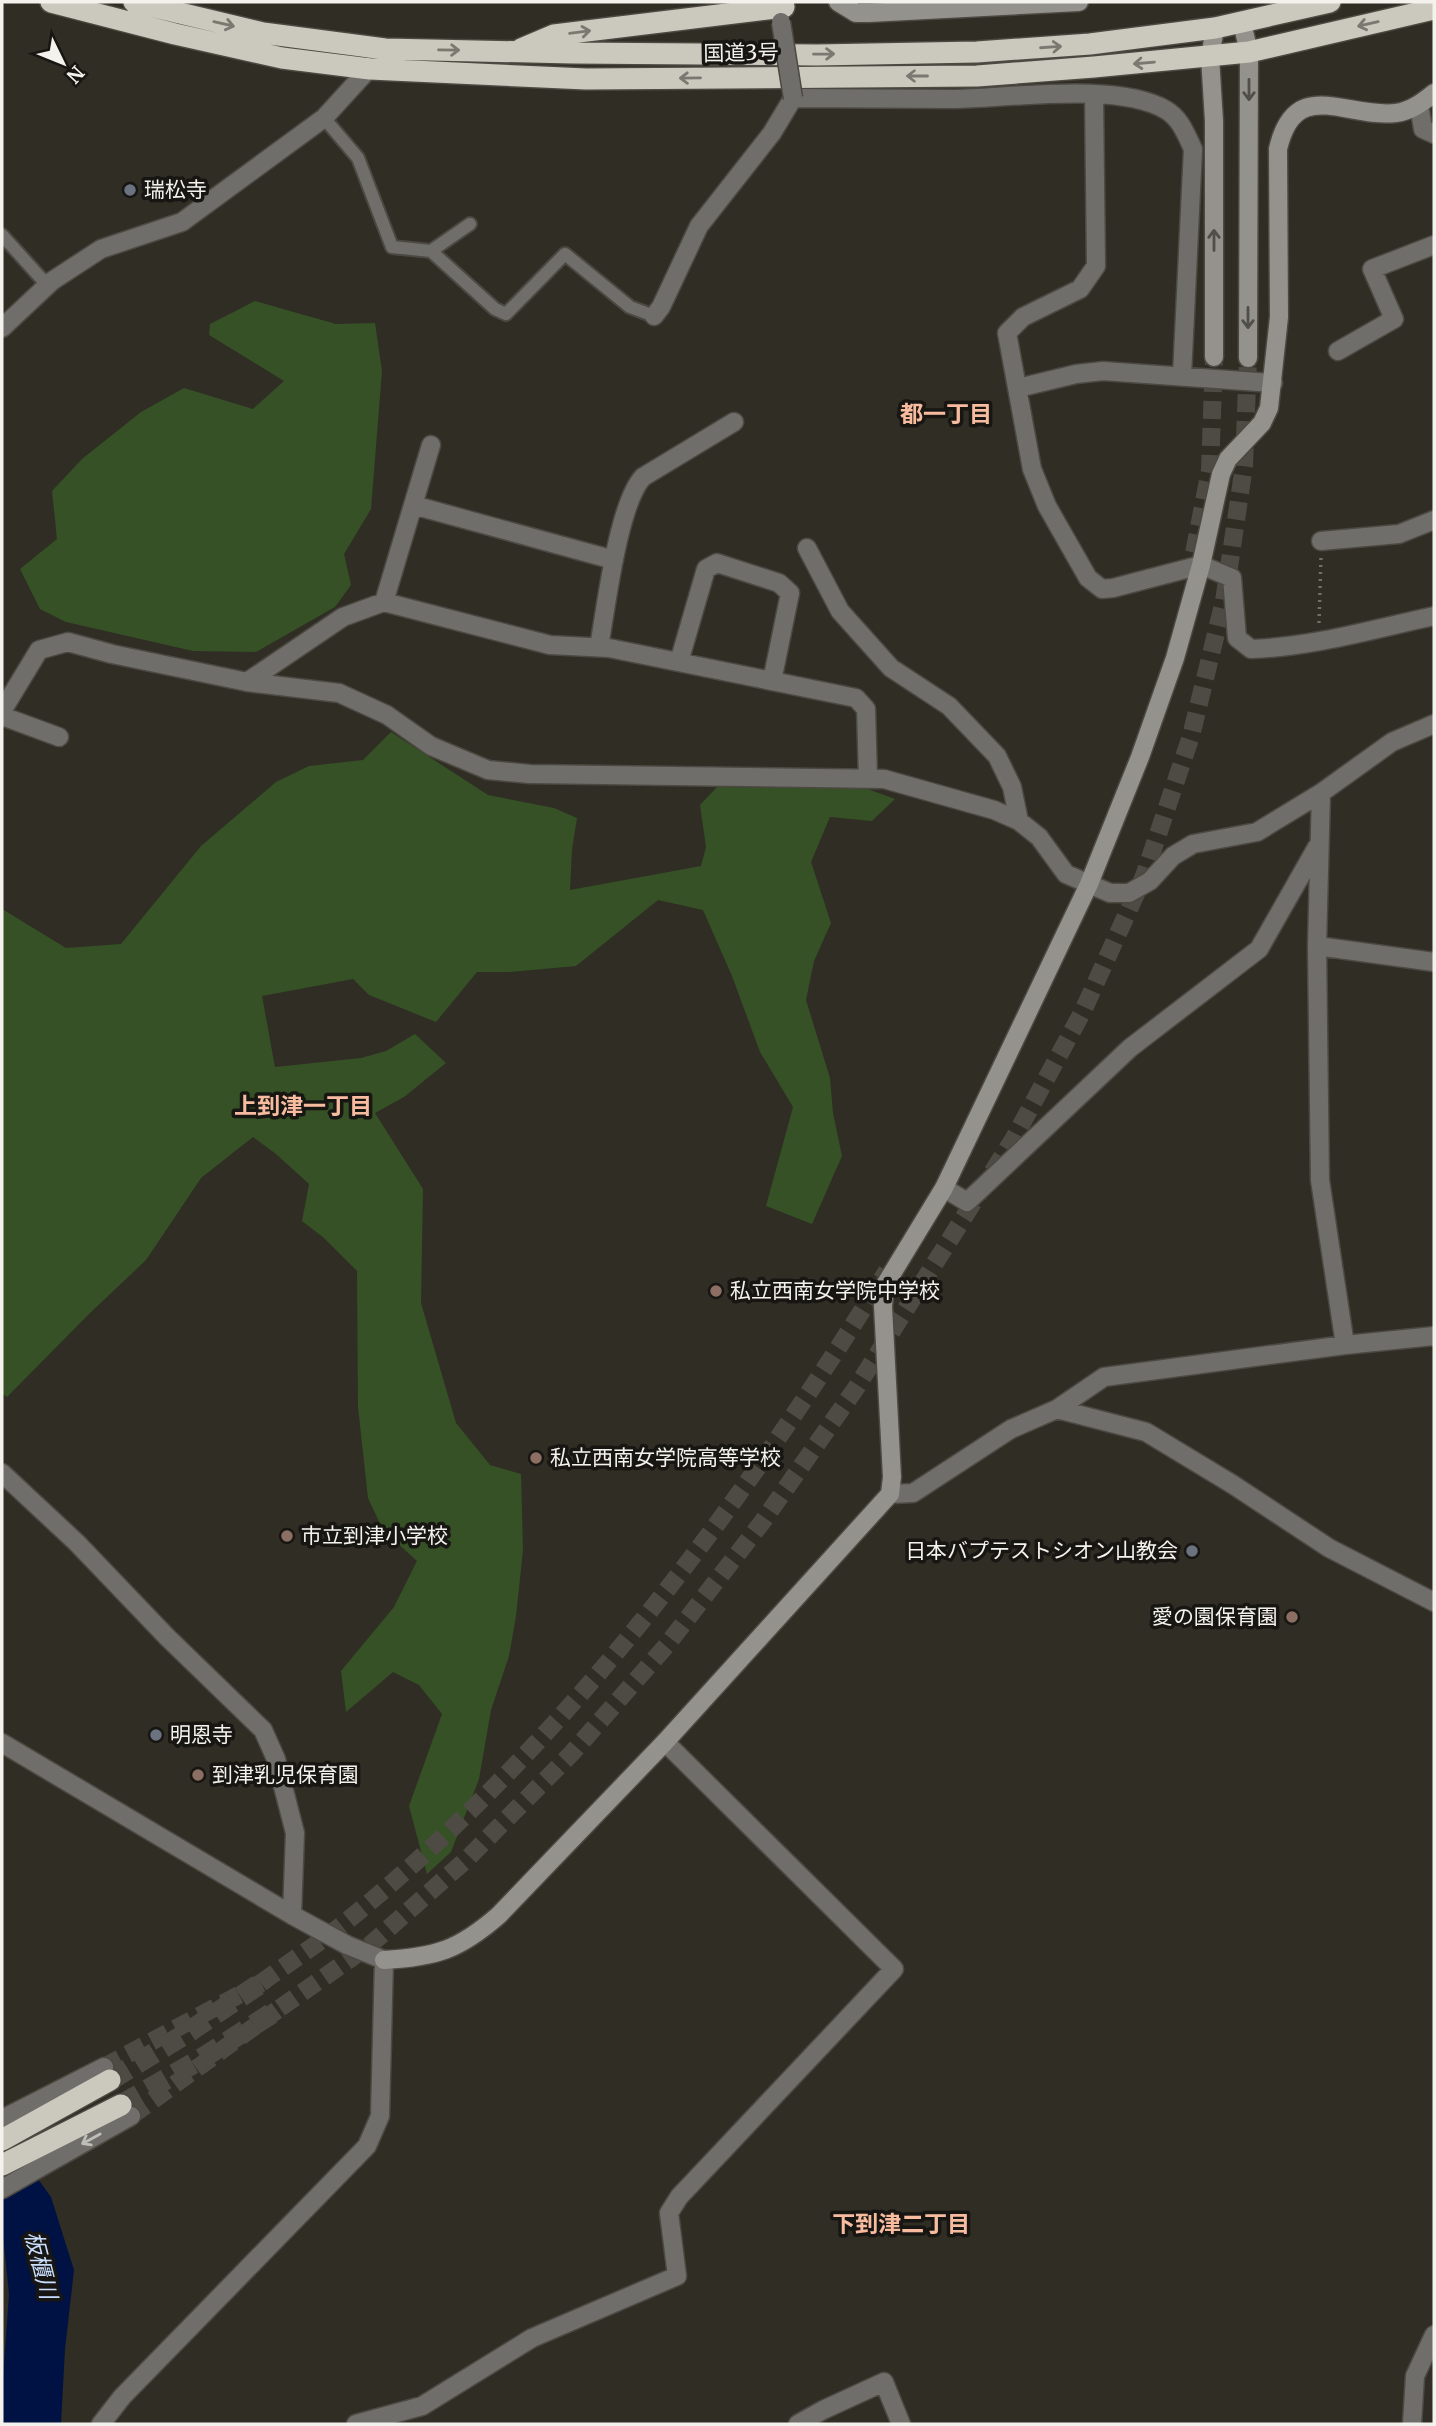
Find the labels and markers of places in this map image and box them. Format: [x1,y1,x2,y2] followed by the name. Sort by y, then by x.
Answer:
[144,176,207,203] place label: 瑞松寺
[122,182,138,198] marker: 瑞松寺
[730,1277,940,1304] place label: 私立西南女学院中学校
[708,1283,724,1299] marker: 私立西南女学院中学校
[550,1444,781,1471] place label: 私立西南女学院高等学校
[528,1450,544,1466] marker: 私立西南女学院高等学校
[301,1522,448,1549] place label: 市立到津小学校
[279,1528,295,1544] marker: 市立到津小学校
[905,1537,1178,1564] place label: 日本バプテストシオン山教会
[1184,1543,1200,1559] marker: 日本バプテストシオン山教会
[1152,1603,1278,1630] place label: 愛の園保育園
[1284,1609,1300,1625] marker: 愛の園保育園
[170,1721,233,1748] place label: 明恩寺
[148,1727,164,1743] marker: 明恩寺
[212,1761,359,1788] place label: 到津乳児保育園
[190,1767,206,1783] marker: 到津乳児保育園

